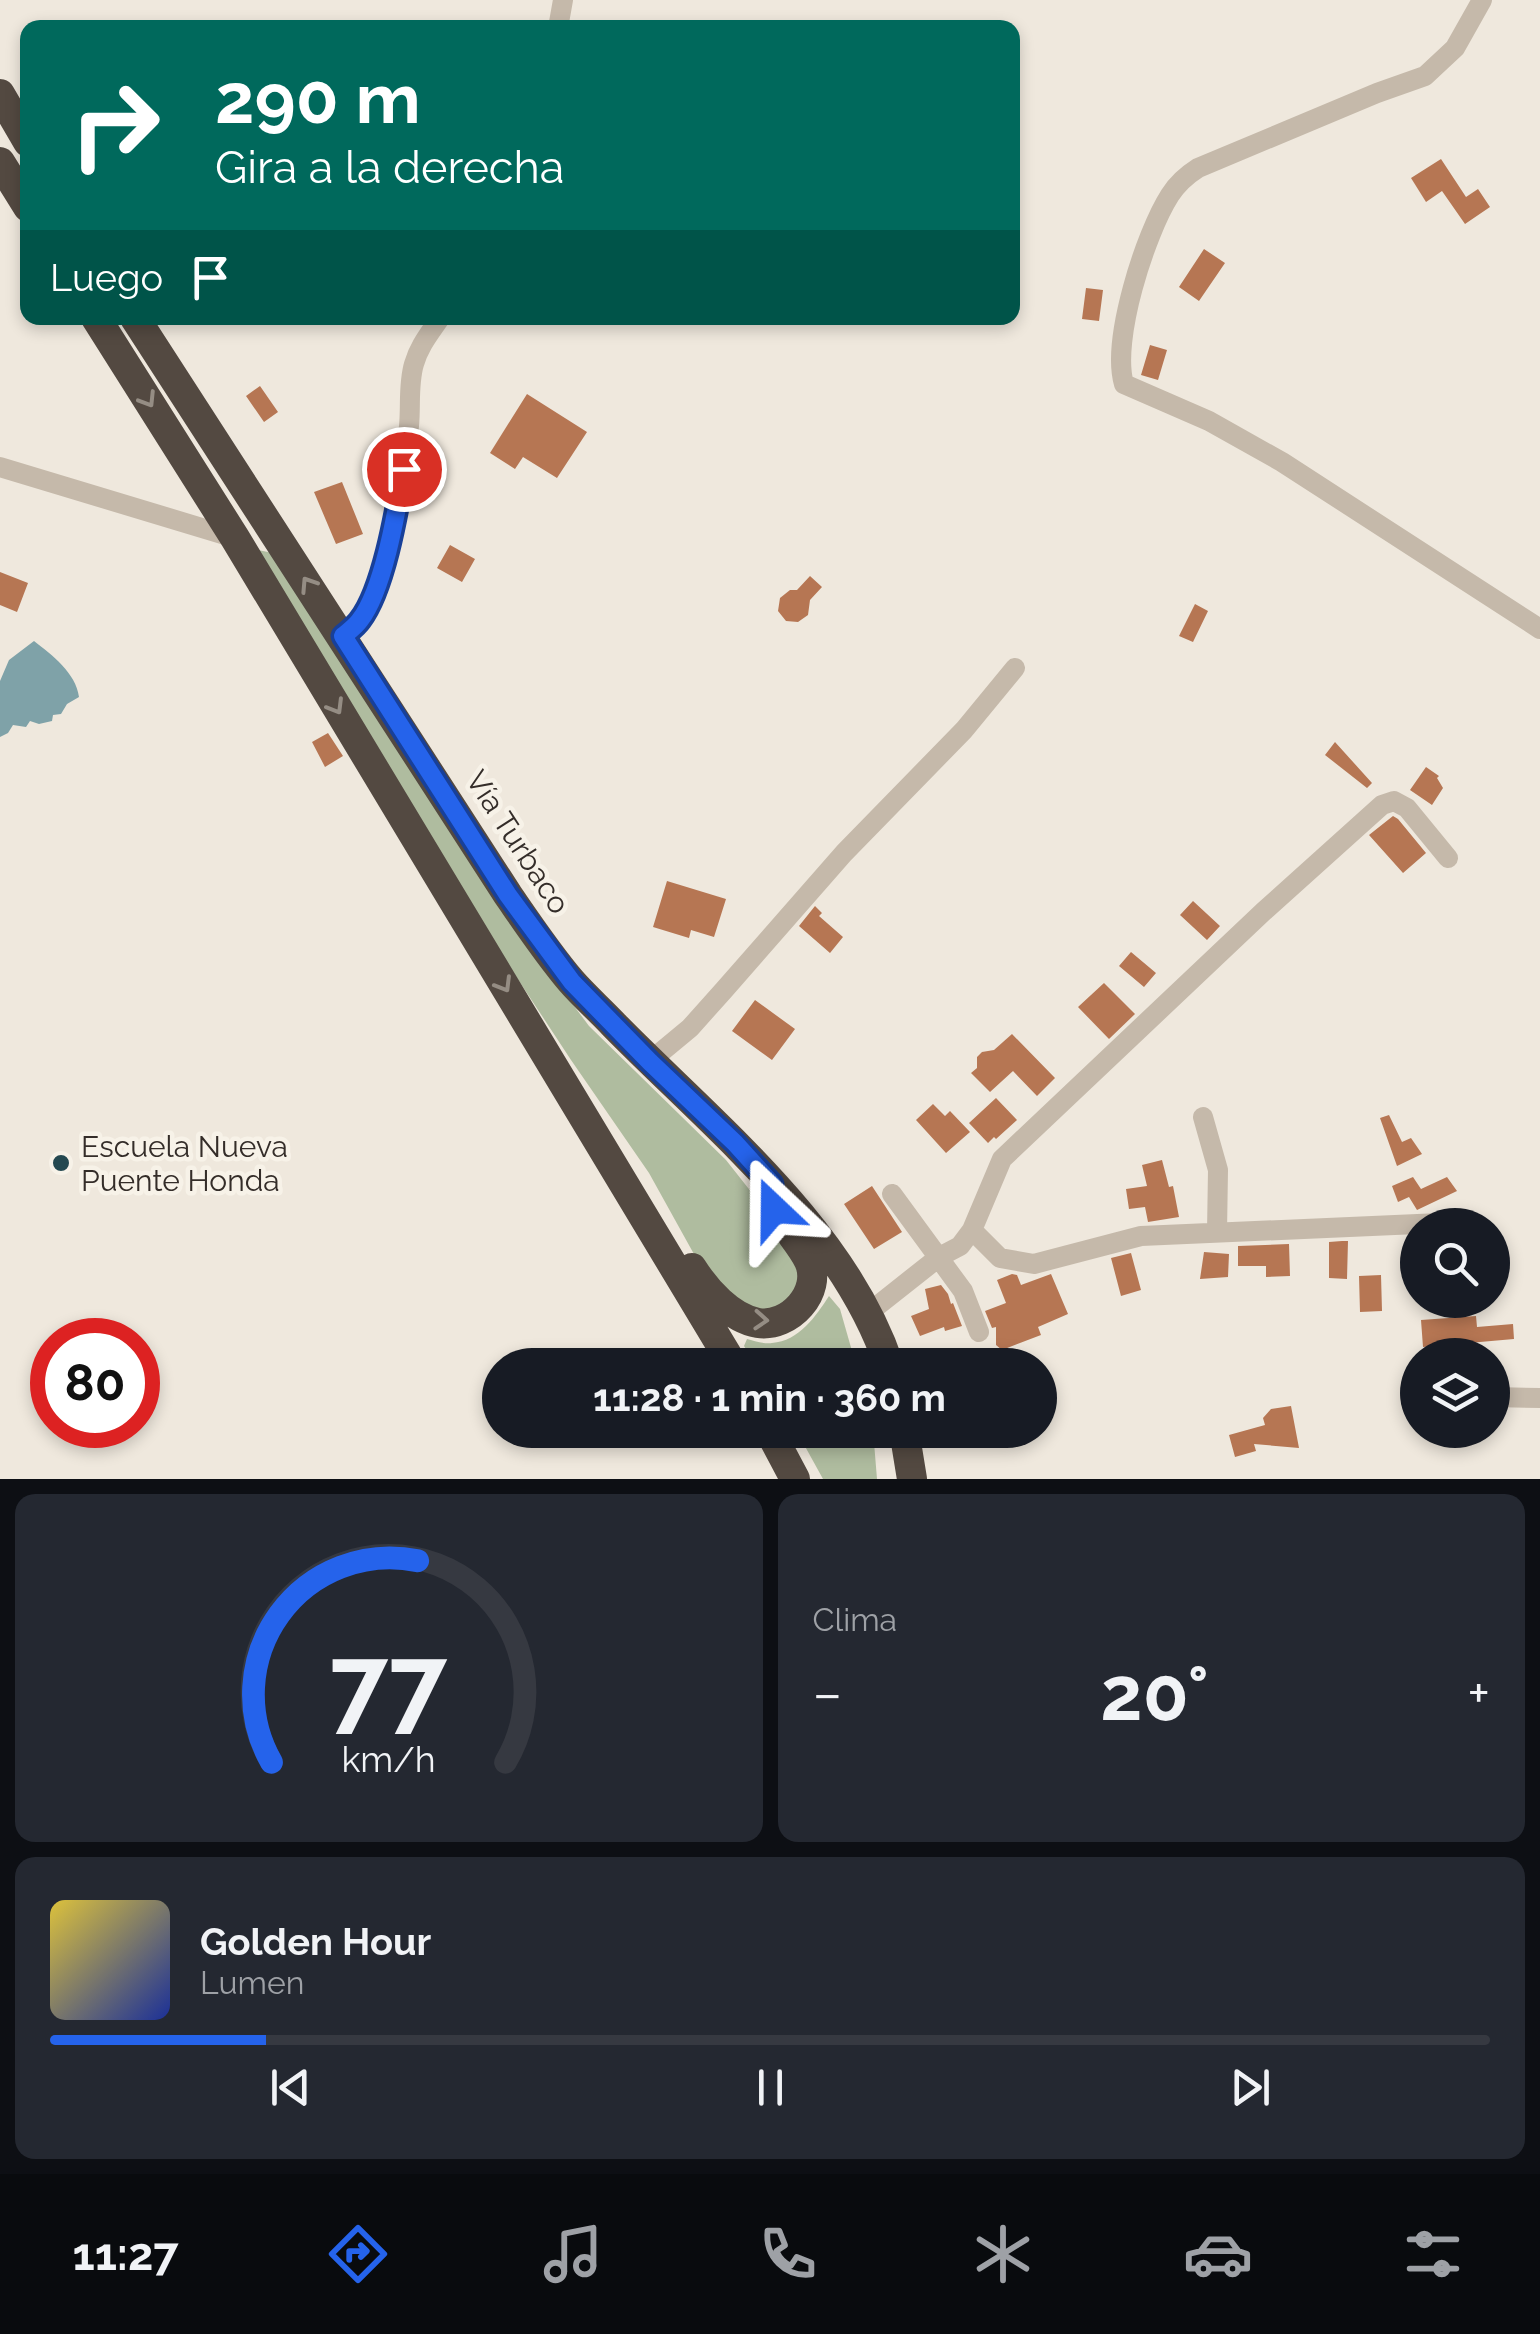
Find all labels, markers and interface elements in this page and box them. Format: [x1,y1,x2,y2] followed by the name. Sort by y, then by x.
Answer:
[215,57,421,139] text: 290 m
[50,60,180,190] icon: right
[215,141,564,194] text: Gira a la derecha
[183,250,238,305] icon: arrive
[50,255,163,300] text: Luego
[135,389,154,407] one-way arrow
[362,427,447,512] pin
[377,442,432,497] icon: arrive
[302,576,320,595] one-way arrow
[323,696,342,714] one-way arrow
[459,764,577,920] street label: Vía Turbaco
[492,974,511,992] one-way arrow
[81,1129,288,1198] place label: Escuela Nueva Puente Honda
[50,1152,72,1174] marker: Escuela Nueva Puente Honda
[722,1157,826,1261] position arrow
[1400,1208,1510,1448] map controls
[1400,1208,1510,1318] button: search
[753,1309,769,1330] one-way arrow
[30,1318,160,1448] speed limit sign: 80
[1400,1338,1510,1448] button: layers
[593,1375,946,1420] text: 11:28 · 1 min · 360 m
[813,1601,897,1638] text: Clima
[330,1622,448,1744] text: 77
[1100,1649,1209,1738] text: 20°
[813,1661,842,1726] text: −
[1467,1661,1490,1726] text: +
[342,1738,436,1780] text: km/h
[200,1919,431,1964] text: Golden Hour
[200,1964,304,2001] text: Lumen
[263,2060,318,2115] icon: previous
[743,2060,798,2115] icon: pause
[1223,2060,1278,2115] icon: next
[323,2219,393,2289] icon: directions
[538,2219,608,2289] icon: music
[753,2219,823,2289] icon: phone
[968,2219,1038,2289] icon: climate
[1183,2219,1253,2289] icon: car
[1398,2219,1468,2289] icon: filters
[72,2228,179,2281] text: 11:27

